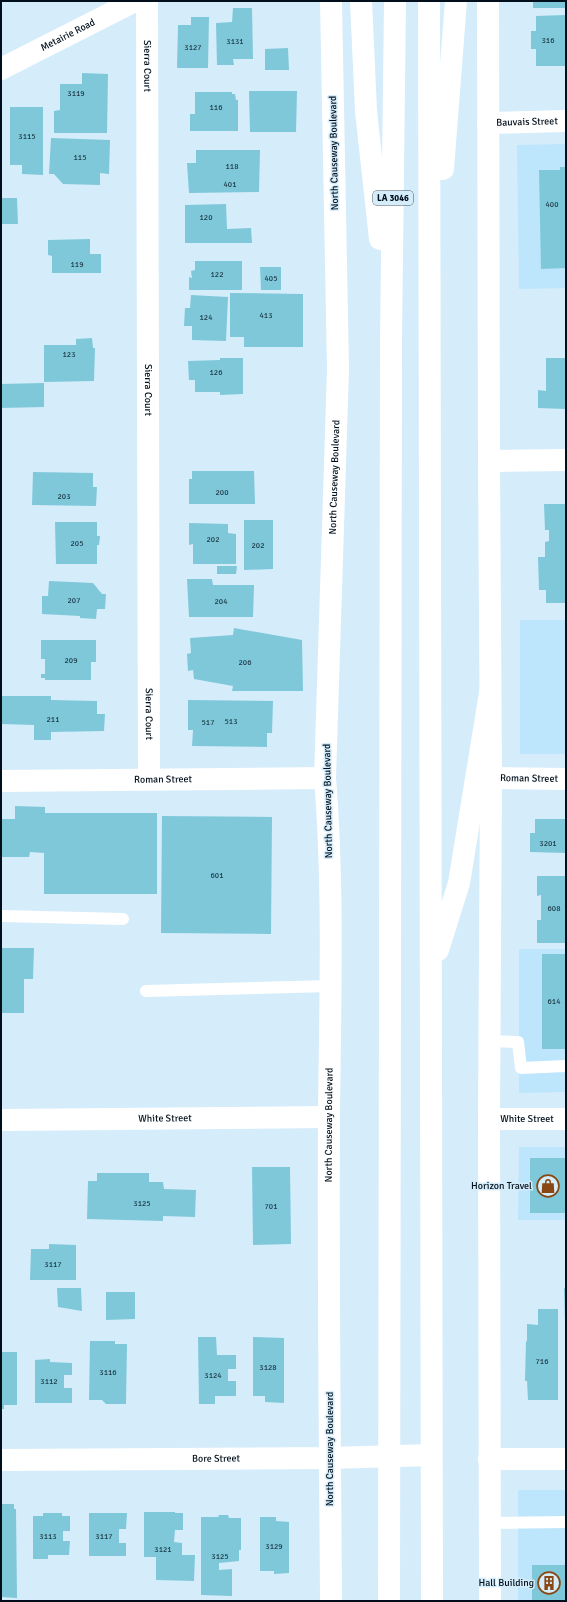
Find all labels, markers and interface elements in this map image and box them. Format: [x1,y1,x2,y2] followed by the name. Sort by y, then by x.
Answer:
[39,16,97,54] street label: Metairie Road
[542,35,554,45] house number: 316
[226,36,244,46] house number: 3131
[141,40,153,92] street label: Sierra Court
[184,42,202,52] house number: 3127
[67,88,85,98] house number: 3119
[327,96,341,210] street label: North Causeway Boulevard
[210,102,222,112] house number: 116
[496,115,558,129] street label: Bauvais Street
[18,131,36,141] house number: 3115
[74,152,86,162] house number: 115
[226,161,238,171] house number: 118
[224,179,236,189] house number: 401
[373,191,413,205] road number: LA 3046
[546,199,558,209] house number: 400
[200,212,212,222] house number: 120
[71,259,83,269] house number: 119
[211,269,223,279] house number: 122
[265,273,277,283] house number: 405
[260,310,272,320] house number: 413
[200,312,213,322] house number: 124
[63,349,75,359] house number: 123
[142,364,154,416] street label: Sierra Court
[210,367,222,377] house number: 126
[327,420,342,535] street label: North Causeway Boulevard
[216,487,228,497] house number: 200
[58,491,70,501] house number: 203
[207,534,219,544] house number: 202
[71,538,83,548] house number: 205
[252,540,264,550] house number: 202
[68,595,80,605] house number: 207
[215,596,228,606] house number: 204
[65,655,77,665] house number: 209
[239,657,251,667] house number: 206
[143,688,155,740] street label: Sierra Court
[47,714,59,724] house number: 211
[225,716,237,726] house number: 513
[202,717,214,727] house number: 517
[321,744,335,858] street label: North Causeway Boulevard
[500,772,559,785] street label: Roman Street
[134,773,193,786] street label: Roman Street
[539,838,557,848] house number: 3201
[211,870,223,880] house number: 601
[548,903,560,913] house number: 608
[548,996,561,1006] house number: 614
[323,1067,336,1182] street label: North Causeway Boulevard
[138,1112,192,1125] street label: White Street
[500,1113,554,1125] street label: White Street
[535,1173,561,1199] shop icon: Horizon Travel
[471,1180,532,1192] place label: Horizon Travel
[133,1198,151,1208] house number: 3125
[265,1201,277,1211] house number: 701
[44,1259,62,1269] house number: 3117
[536,1356,548,1366] house number: 716
[259,1362,277,1372] house number: 3128
[99,1367,117,1377] house number: 3116
[204,1370,222,1380] house number: 3124
[40,1376,58,1386] house number: 3112
[324,1392,336,1506] street label: North Causeway Boulevard
[192,1453,241,1465] street label: Bore Street
[39,1531,57,1541] house number: 3113
[95,1531,113,1541] house number: 3117
[265,1541,283,1551] house number: 3129
[154,1544,172,1554] house number: 3121
[211,1551,229,1561] house number: 3125
[536,1570,562,1596] building icon: Hall Building
[478,1577,534,1589] place label: Hall Building

